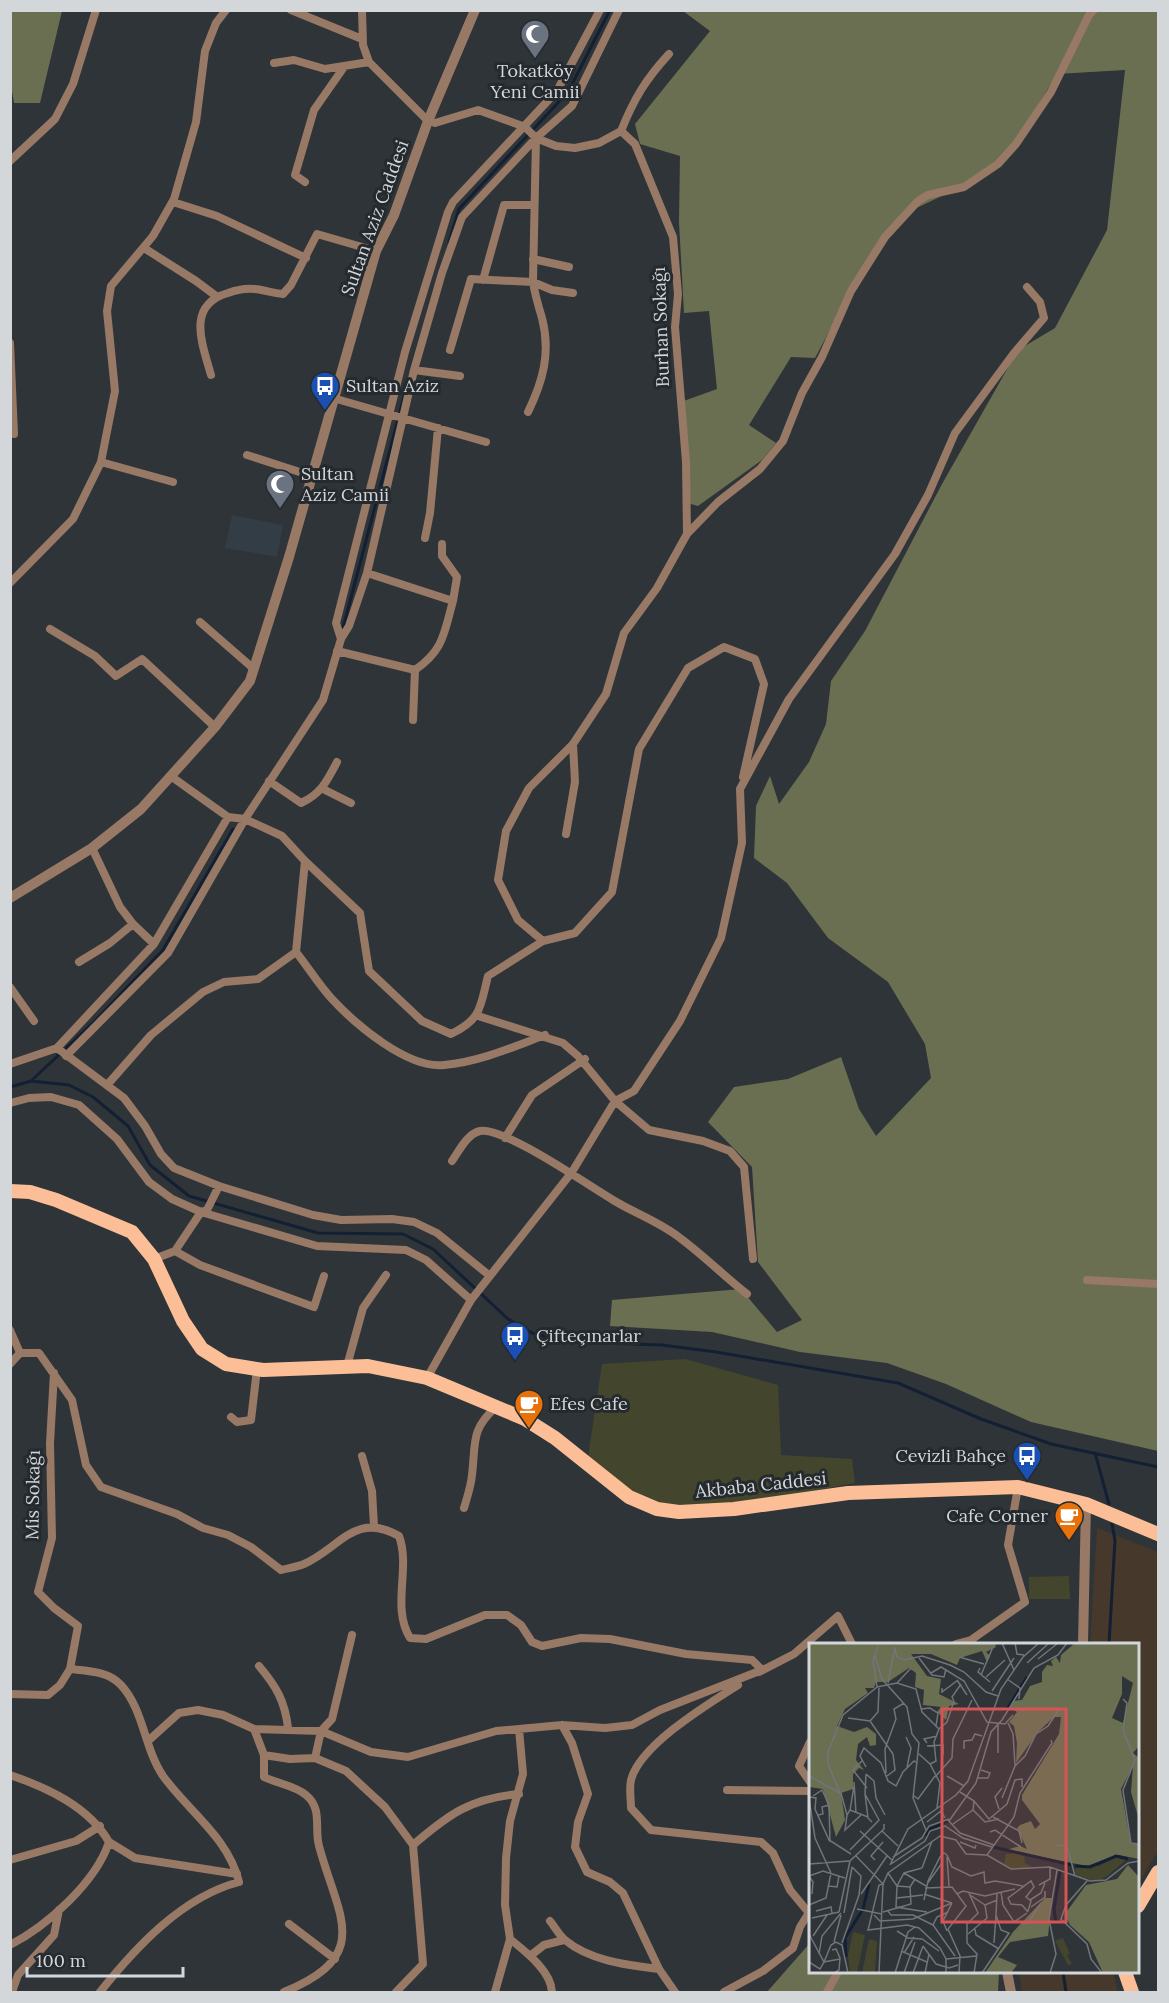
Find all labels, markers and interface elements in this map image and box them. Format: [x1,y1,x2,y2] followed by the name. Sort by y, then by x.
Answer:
[519,18,551,60] mosque icon: Tokatköy Yeni Camii
[489,59,580,103] place label: Tokatköy Yeni Camii
[336,137,413,299] street label: Sultan Aziz Caddesi
[647,266,674,388] street label: Burhan Sokağı
[309,370,341,412] bus stop icon: Sultan Aziz
[346,374,439,397] place label: Sultan Aziz
[300,462,389,506] place label: Sultan Aziz Camii
[264,468,296,510] mosque icon: Sultan Aziz Camii
[499,1320,531,1362] bus stop icon: Çifteçınarlar
[536,1324,641,1347] place label: Çifteçınarlar
[513,1388,545,1430] cafe icon: Efes Cafe
[550,1392,628,1415] place label: Efes Cafe
[1011,1440,1043,1482] bus stop icon: Cevizli Bahçe
[895,1444,1006,1467] place label: Cevizli Bahçe
[20,1450,45,1540] street label: Mis Sokağı
[693,1466,828,1503] street label: Akbaba Caddesi
[1053,1500,1085,1542] cafe icon: Cafe Corner
[946,1504,1048,1527] place label: Cafe Corner
[809,1643,1139,1973] inset map
[27,1940,183,1978] scale bar
[36,1949,86,1972] text: 100 m

